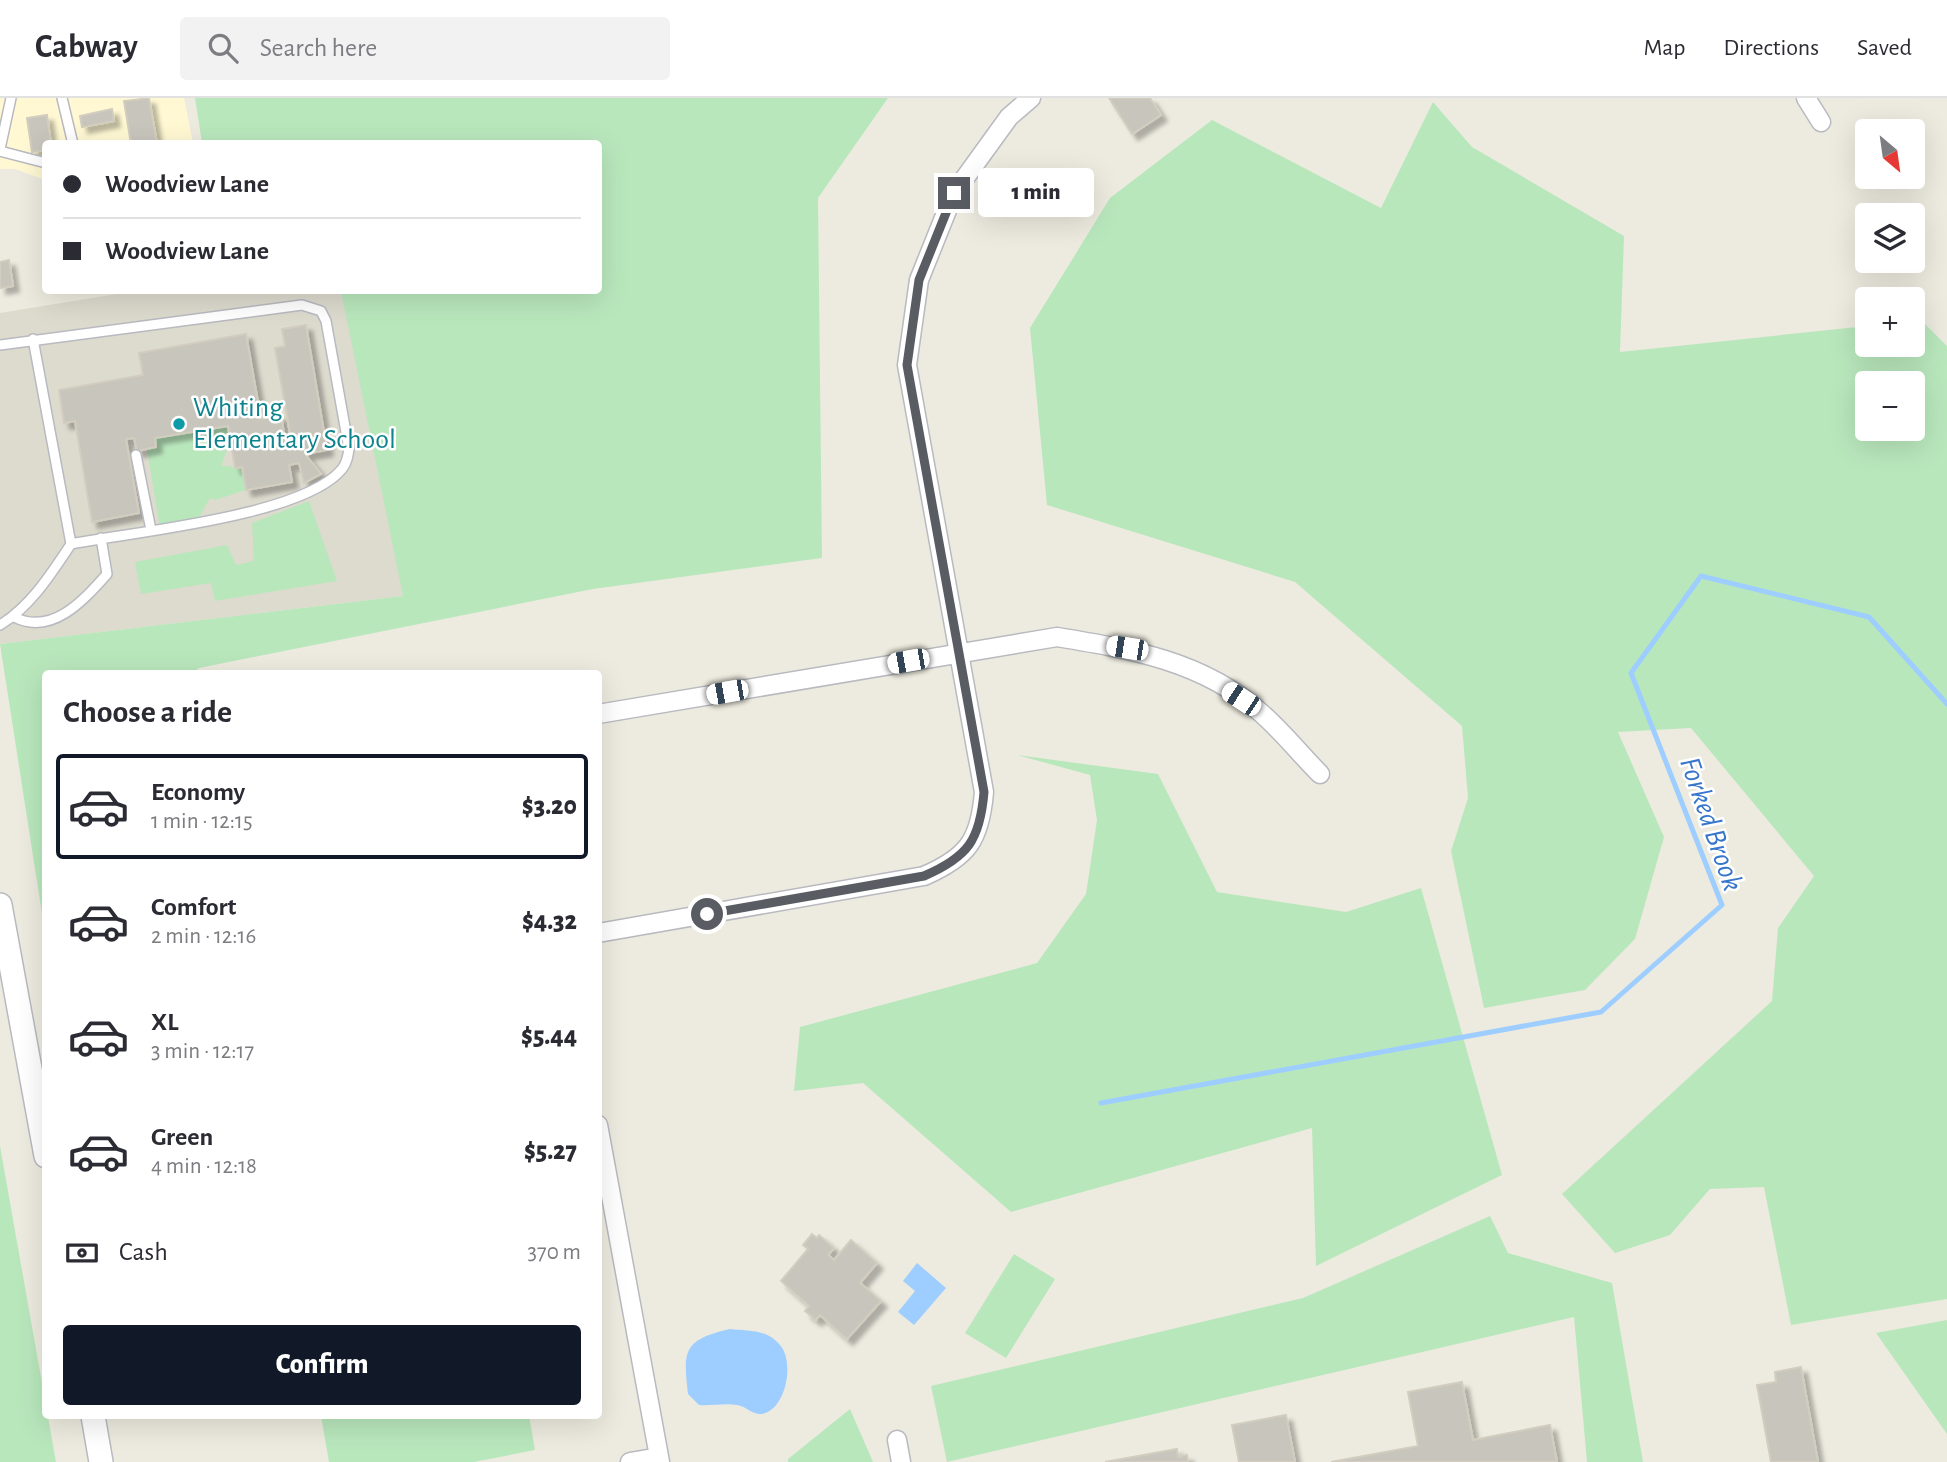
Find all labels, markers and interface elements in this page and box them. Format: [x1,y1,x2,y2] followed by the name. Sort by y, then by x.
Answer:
[180,17,670,80] search box
[204,29,242,67] icon: search
[35,31,138,64] text: Cabway
[260,35,377,61] text: Search here
[1643,36,1685,60] text: Map
[1723,36,1819,60] text: Directions
[1857,36,1912,60] text: Saved
[1855,119,1925,189] north arrow
[1855,119,1925,441] map controls
[978,168,1094,217] callout: 1 min
[105,171,269,197] text: Woodview Lane
[938,177,970,209] route end
[1012,181,1060,204] text: 1 min
[1855,203,1925,273] button: layers
[105,238,269,264] text: Woodview Lane
[1855,287,1925,357] button: +
[1855,371,1925,441] button: −
[193,394,396,454] place label: Whiting Elementary School
[171,416,187,432] marker: Whiting Elementary School
[1105,634,1150,662] car
[886,647,931,675] car
[705,678,750,706] car
[1218,679,1265,719] car
[63,696,232,728] text: Choose a ride
[1674,753,1748,895] water label: Forked Brook
[67,775,130,838] icon: car
[151,779,245,805] text: Economy
[522,793,577,819] text: $3.20
[151,810,253,833] text: 1 min · 12:15
[67,890,130,953] icon: car
[151,894,236,920] text: Comfort
[691,898,723,930] route start
[522,908,577,934] text: $4.32
[151,925,256,948] text: 2 min · 12:16
[67,1005,130,1068] icon: car
[151,1009,178,1035] text: XL
[521,1023,577,1049] text: $5.44
[151,1040,254,1063] text: 3 min · 12:17
[67,1120,130,1183] icon: car
[151,1124,213,1150] text: Green
[524,1138,577,1164] text: $5.27
[151,1155,257,1178] text: 4 min · 12:18
[63,1234,101,1272] icon: cash
[119,1239,168,1265] text: Cash
[528,1241,581,1264] text: 370 m
[63,1325,581,1405] button: Confirm

